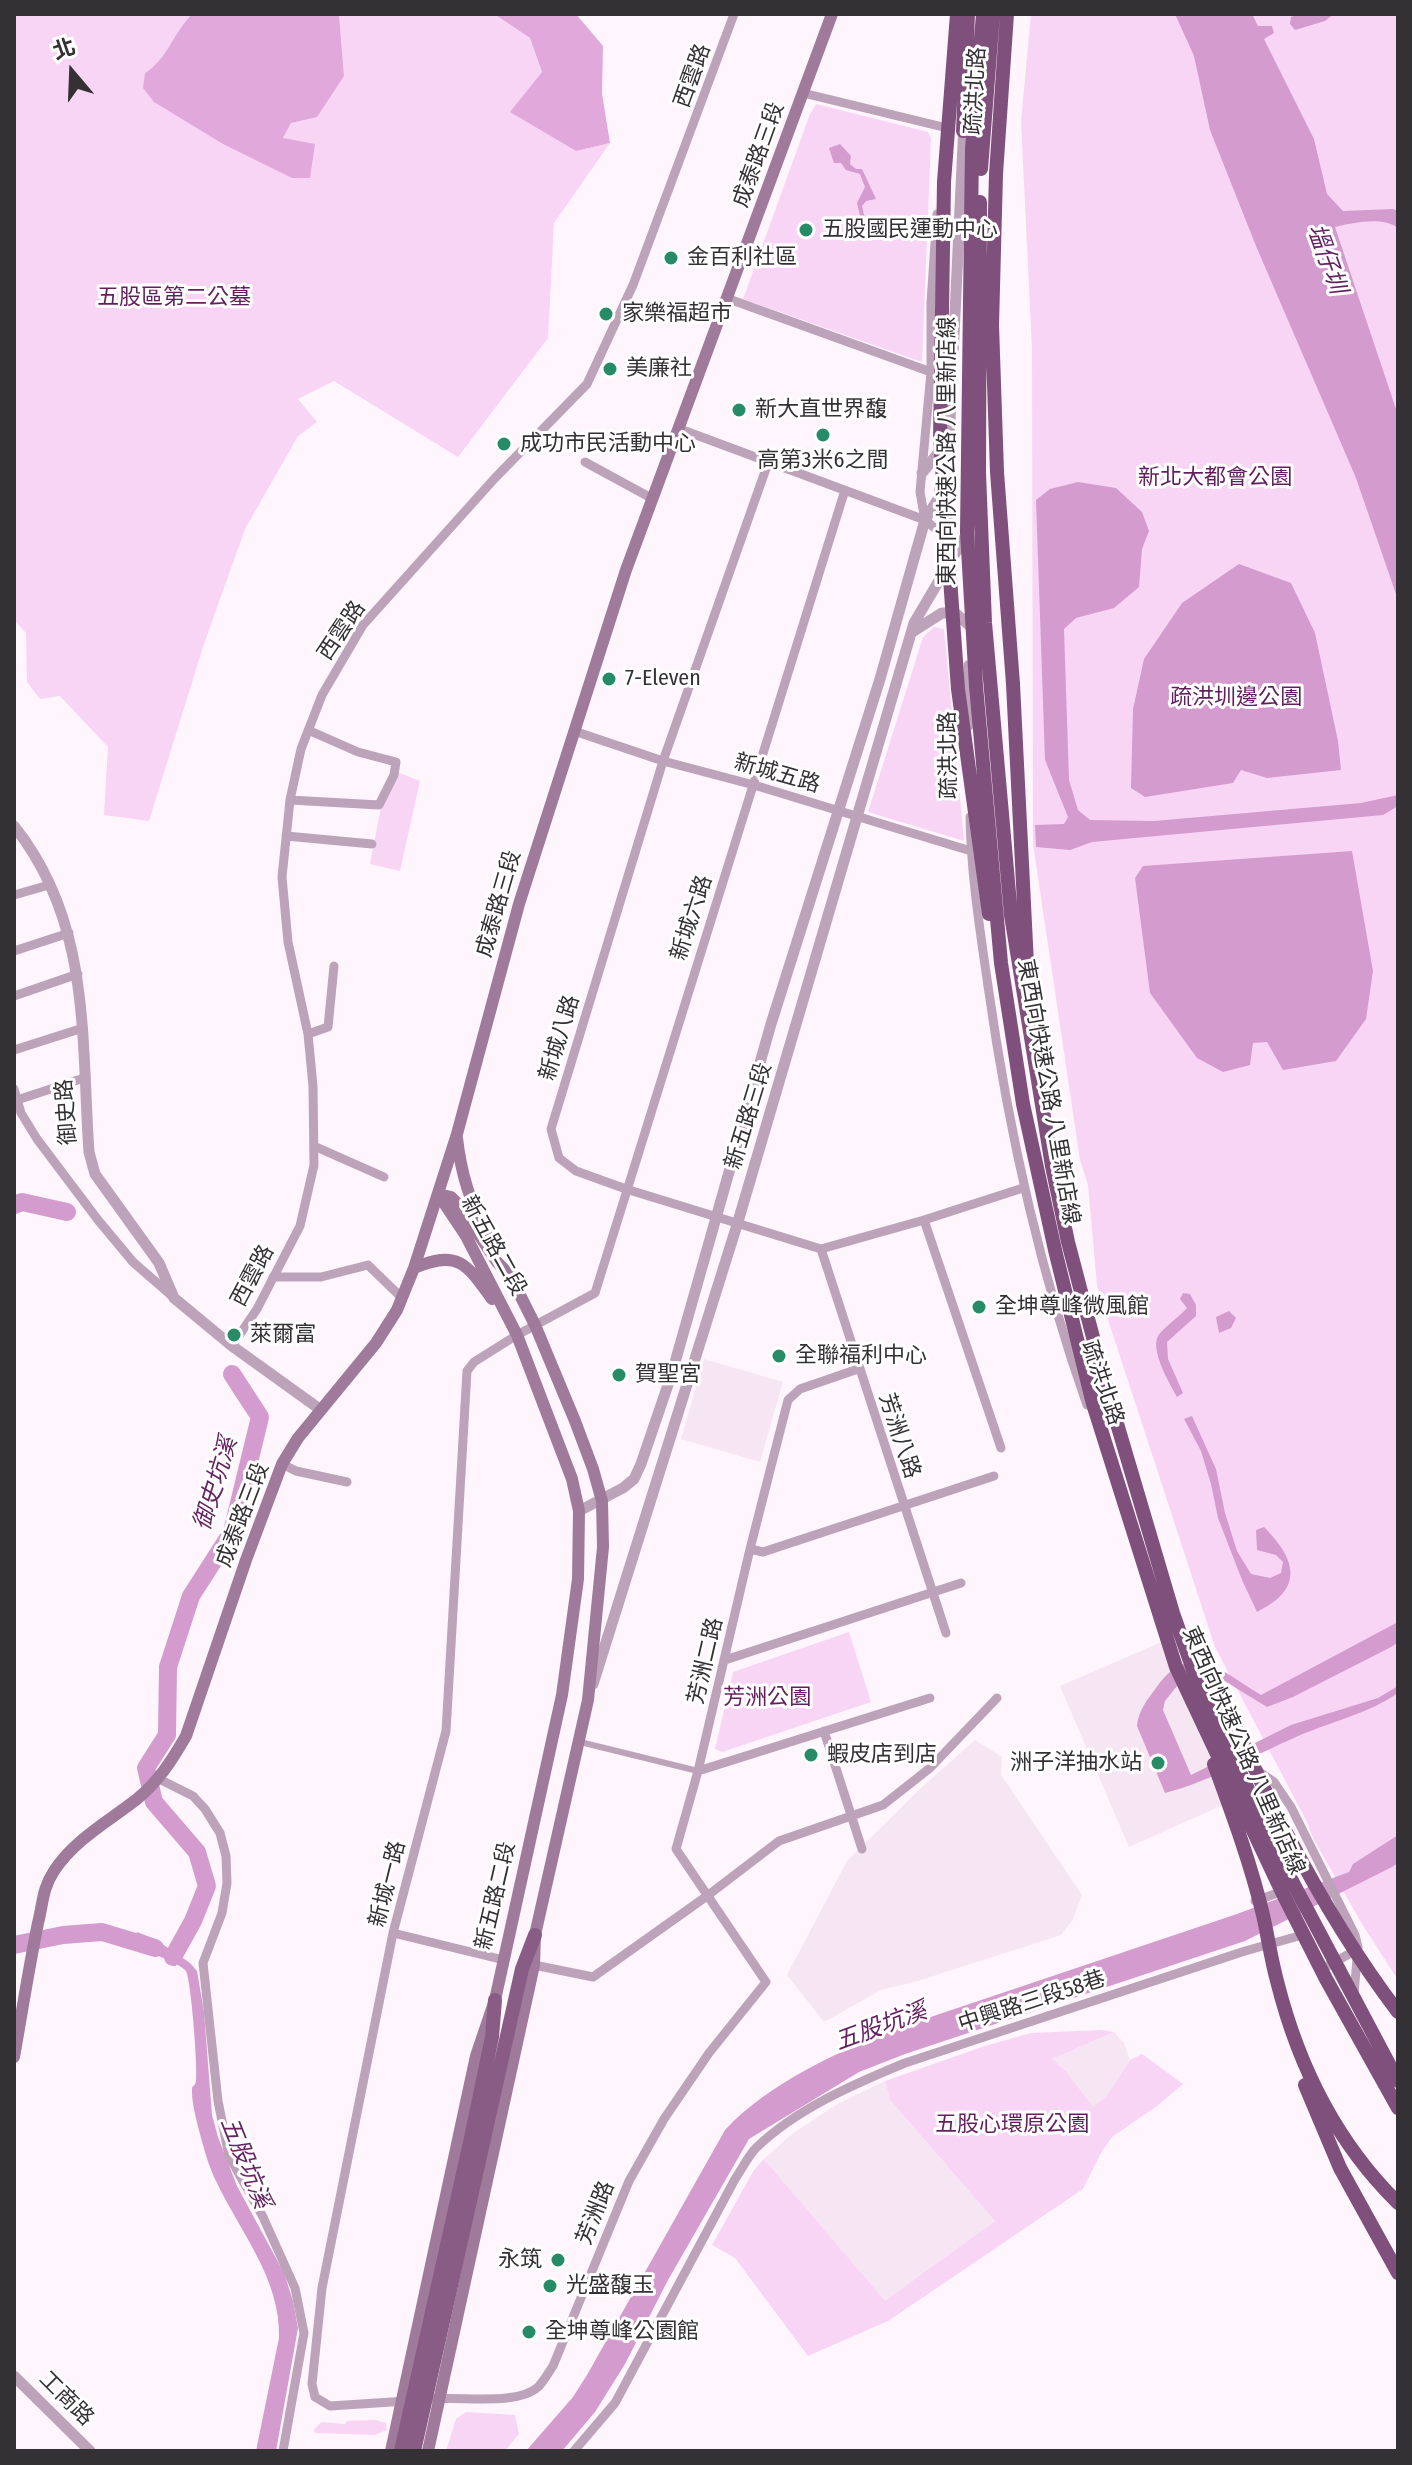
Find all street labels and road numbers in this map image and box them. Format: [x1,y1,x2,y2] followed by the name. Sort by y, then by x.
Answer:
[669,40,717,112] street label: 西雲路
[961,46,991,136] street label: 疏洪北路
[728,99,790,211] street label: 成泰路三段
[935,316,961,586] street label: 東西向快速公路 八里新店線
[313,596,371,666] street label: 西雲路
[935,711,963,799] street label: 疏洪北路
[731,749,823,799] street label: 新城五路
[471,847,527,961] street label: 成泰路三段
[666,872,718,964] street label: 新城六路
[1012,957,1084,1227] street label: 東西向快速公路 八里新店線
[535,992,585,1084] street label: 新城八路
[720,1060,778,1172] street label: 新五路三段
[52,1078,82,1146] street label: 御史路
[455,1191,531,1301] street label: 新五路二段
[226,1241,280,1311] street label: 西雲路
[1075,1337,1129,1429] street label: 疏洪北路
[873,1390,925,1482] street label: 芳洲八路
[211,1459,275,1571] street label: 成泰路三段
[683,1615,729,1707] street label: 芳洲二路
[1176,1623,1310,1879] street label: 東西向快速公路 八里新店線
[365,1838,411,1930] street label: 新城一路
[471,1839,521,1953] street label: 新五路二段
[955,1966,1109,2038] street label: 中興路三段58巷
[571,2177,621,2249] street label: 芳洲路
[33,2366,99,2432] street label: 工商路

